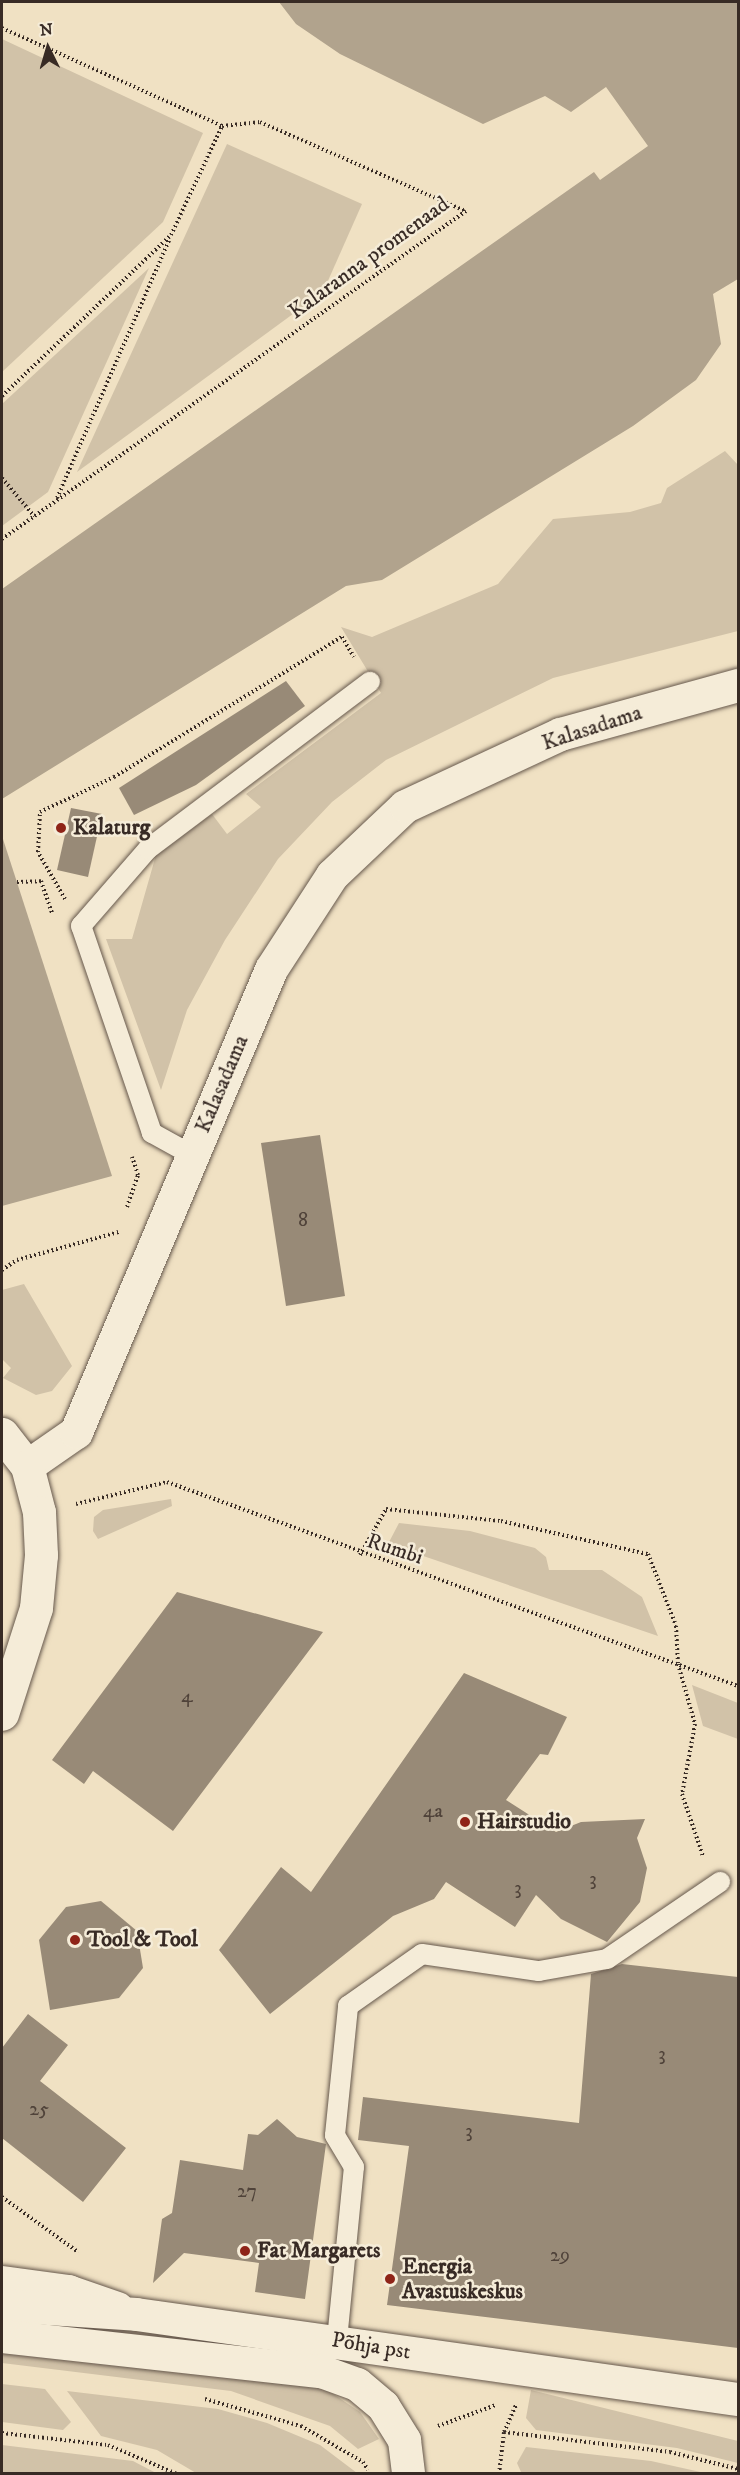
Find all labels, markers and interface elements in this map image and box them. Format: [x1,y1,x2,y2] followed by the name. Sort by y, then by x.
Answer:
[18,18,78,78] north arrow
[39,20,54,41] text: N
[284,191,454,325] street label: Kalaranna promenaad
[539,699,645,757] street label: Kalasadama
[73,815,150,841] place label: Kalaturg
[54,821,68,835] marker: Kalaturg
[190,1031,254,1137] street label: Kalasadama
[298,1208,308,1232] house number: 8
[363,1528,427,1570] street label: Rumbi
[181,1684,193,1708] house number: 4
[423,1799,443,1823] house number: 4a
[477,1809,571,1835] place label: Hairstudio
[458,1815,472,1829] marker: Hairstudio
[589,1867,597,1891] house number: 3
[514,1876,522,1900] house number: 3
[87,1927,198,1953] place label: Tool & Tool
[68,1933,82,1947] marker: Tool & Tool
[658,2042,666,2066] house number: 3
[29,2097,49,2121] house number: 25
[465,2119,473,2143] house number: 3
[237,2179,257,2203] house number: 27
[257,2238,380,2264] place label: Fat Margarets
[550,2243,570,2267] house number: 29
[238,2244,252,2258] marker: Fat Margarets
[402,2253,523,2304] place label: Energia Avastuskeskus
[383,2272,397,2286] marker: Energia Avastuskeskus
[330,2327,412,2365] street label: Põhja pst

